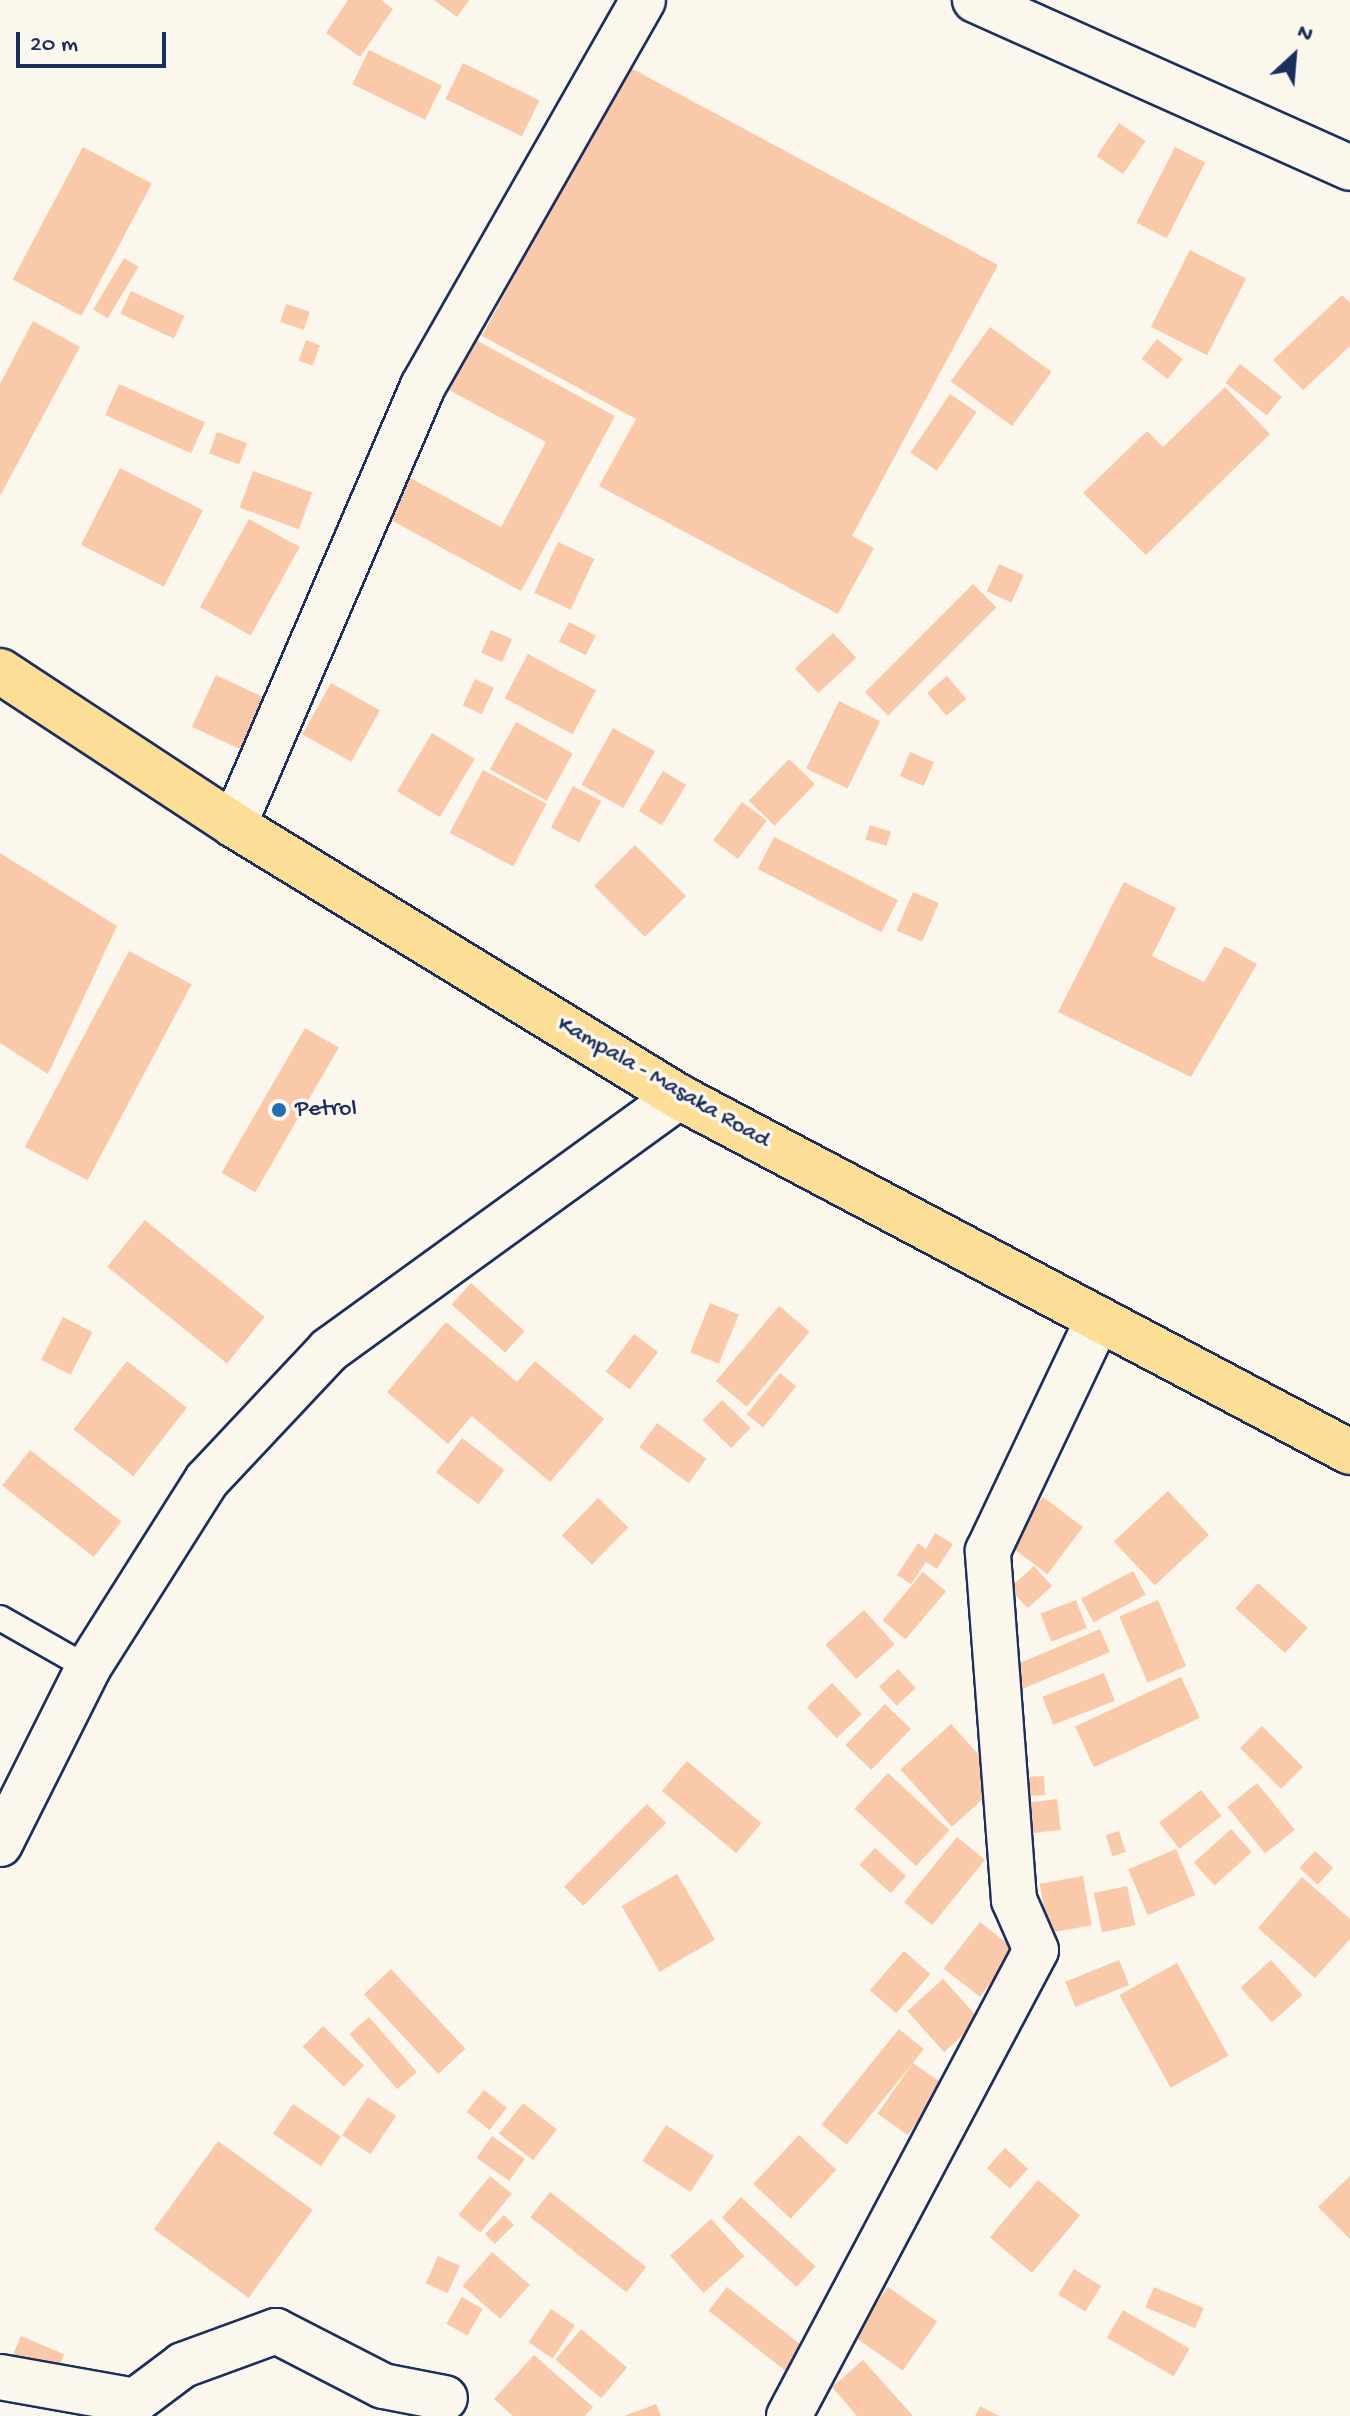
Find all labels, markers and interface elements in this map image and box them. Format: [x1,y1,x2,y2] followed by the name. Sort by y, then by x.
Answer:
[20,16,170,66] scale bar
[1254,16,1334,96] north arrow
[1292,20,1317,49] text: N
[30,31,78,60] text: 20 m
[552,1010,774,1156] street label: Kampala - Masaka Road
[295,1096,357,1124] place label: Petrol
[270,1101,288,1119] marker: Petrol

